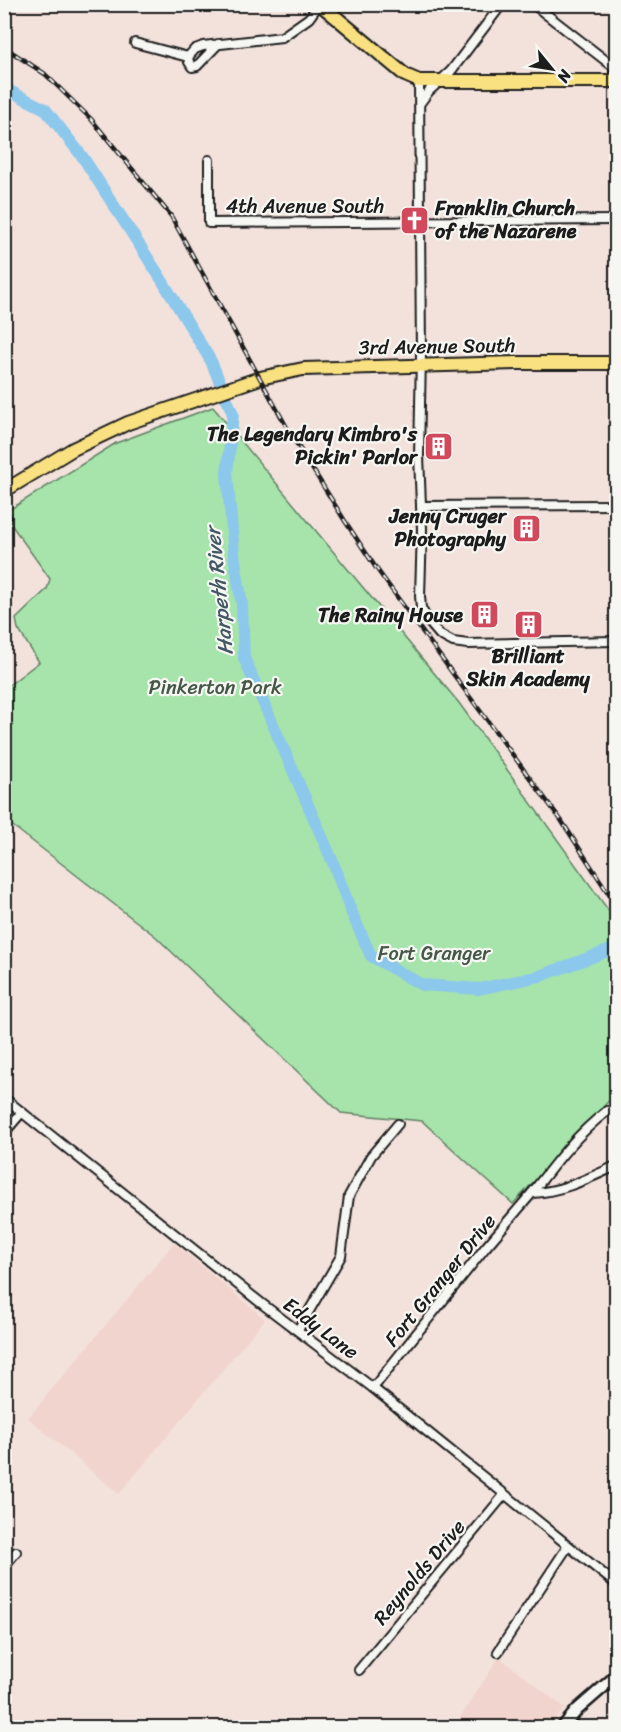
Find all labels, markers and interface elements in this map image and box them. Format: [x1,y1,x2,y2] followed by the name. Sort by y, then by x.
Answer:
[522,39,582,99] north arrow
[549,63,580,89] text: N
[226,189,384,224] street label: 4th Avenue South
[434,191,577,249] place label: Franklin Church of the Nazarene
[398,204,430,236] church icon: Franklin Church of the Nazarene
[358,328,516,365] street label: 3rd Avenue South
[207,417,419,475] place label: The Legendary Kimbro's Pickin' Parlor
[422,430,454,462] building icon: The Legendary Kimbro's Pickin' Parlor
[388,499,508,557] place label: Jenny Cruger Photography
[511,512,543,544] building icon: Jenny Cruger Photography
[193,522,245,657] water label: Harpeth River
[318,598,463,633] place label: The Rainy House
[468,599,500,631] building icon: The Rainy House
[512,609,544,641] building icon: Brilliant Skin Academy
[465,639,591,697] place label: Brilliant Skin Academy
[148,670,282,705] park label: Pinkerton Park
[378,936,491,971] park label: Fort Granger
[375,1206,505,1355] street label: Fort Granger Drive
[275,1288,366,1369] street label: Eddy Lane
[364,1511,474,1633] street label: Reynolds Drive

